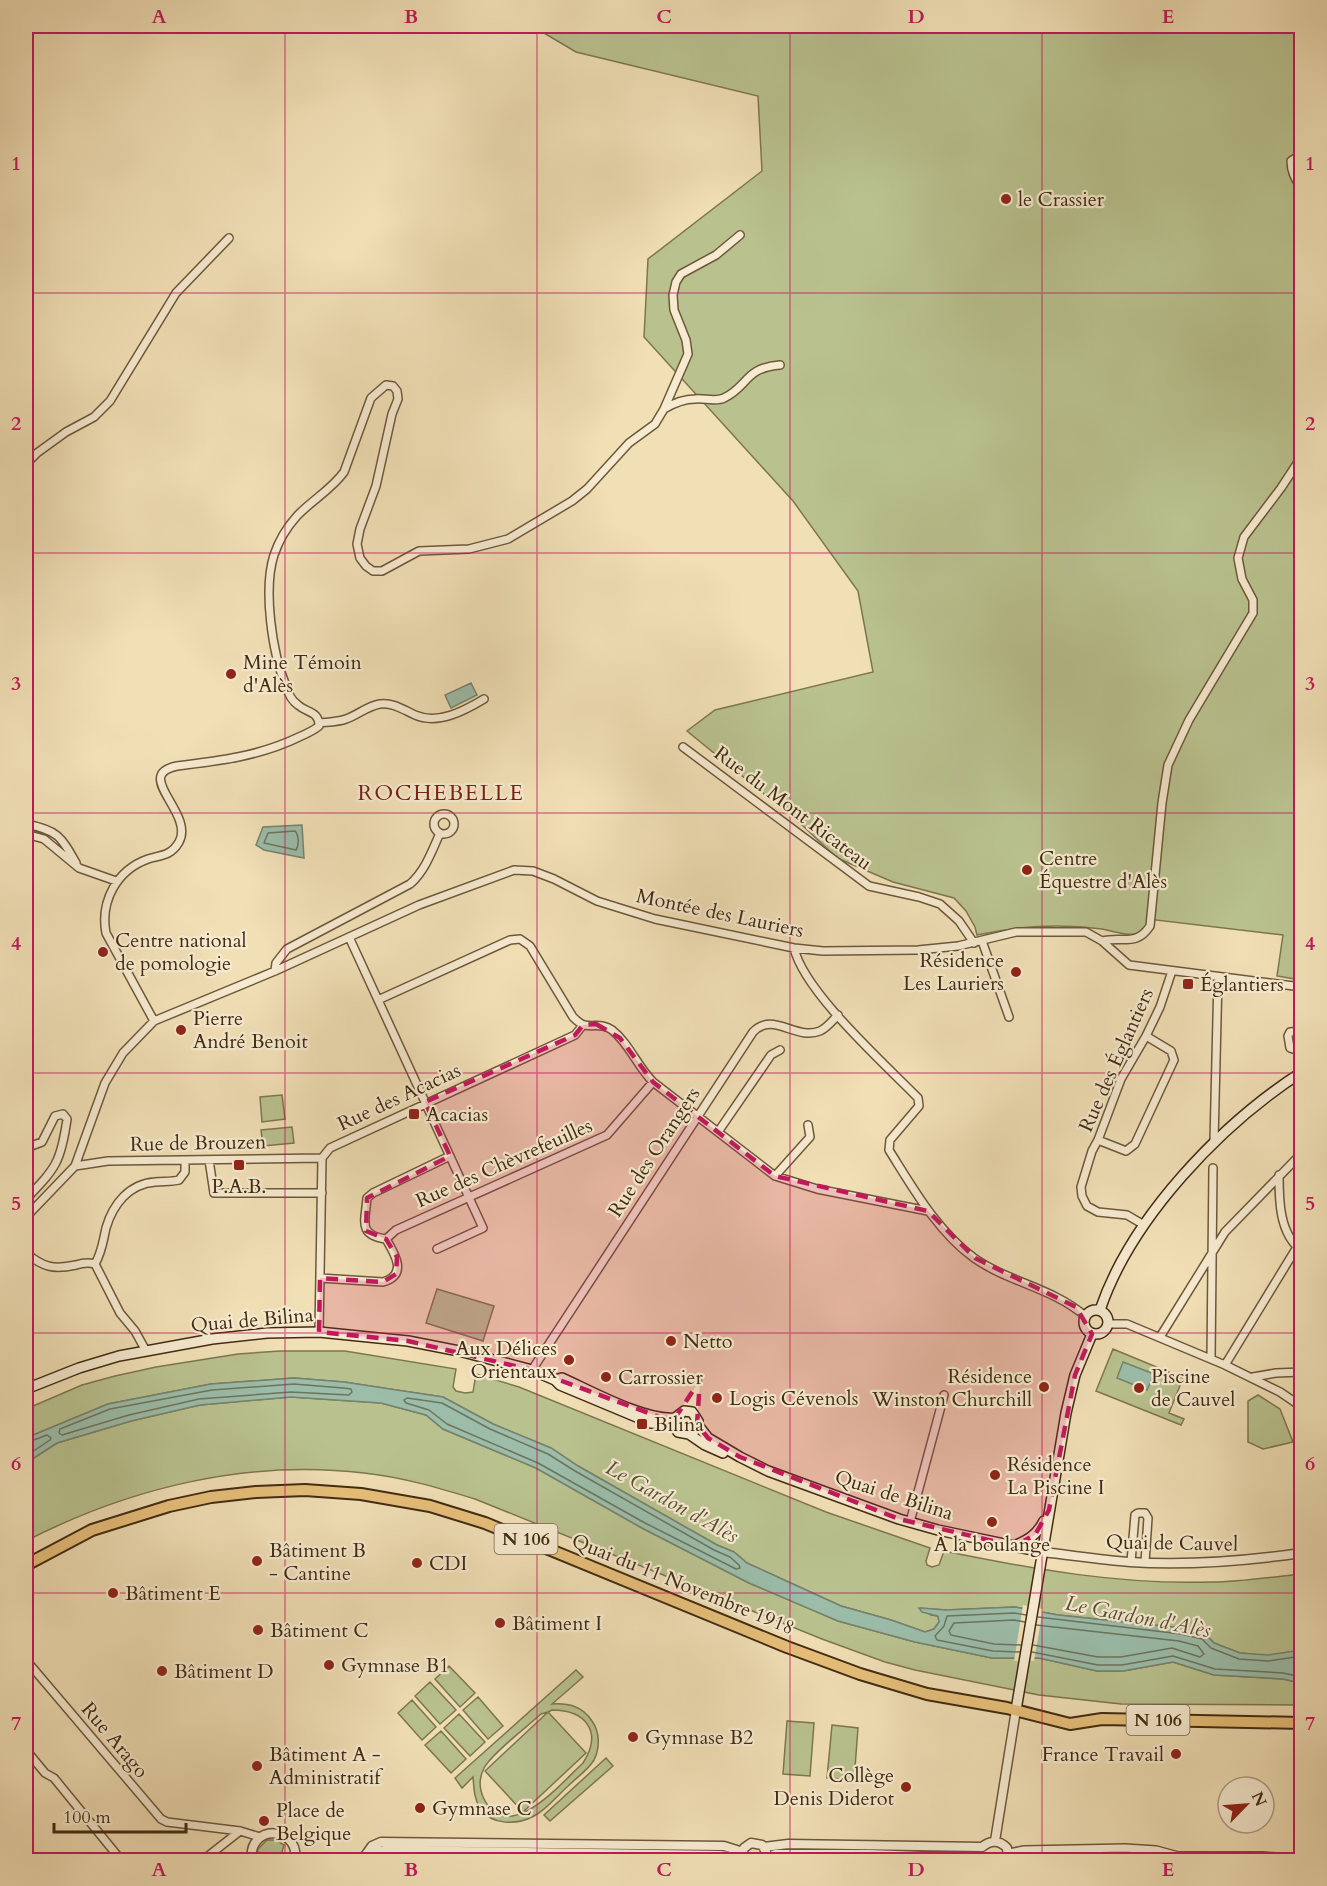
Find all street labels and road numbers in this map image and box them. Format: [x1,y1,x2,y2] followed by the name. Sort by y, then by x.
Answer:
[709,740,878,876] street label: Rue du Mont Ricateau
[634,882,806,944] street label: Montée des Lauriers
[1072,984,1160,1136] street label: Rue des Églantiers
[334,1058,464,1136] street label: Rue des Acacias
[602,1082,706,1222] street label: Rue des Orangers
[411,1112,597,1214] street label: Rue des Chèvrefeuilles
[130,1128,267,1158] street label: Rue de Brouzen
[190,1301,315,1339] street label: Quai de Bilina
[831,1463,957,1527] street label: Quai de Bilina
[494,1524,558,1554] road number: N 106
[568,1527,798,1641] street label: Quai du 11 Novembre 1918
[1106,1528,1238,1558] street label: Quai de Cauvel
[75,1696,155,1784] street label: Rue Arago
[1126,1705,1190,1735] road number: N 106

